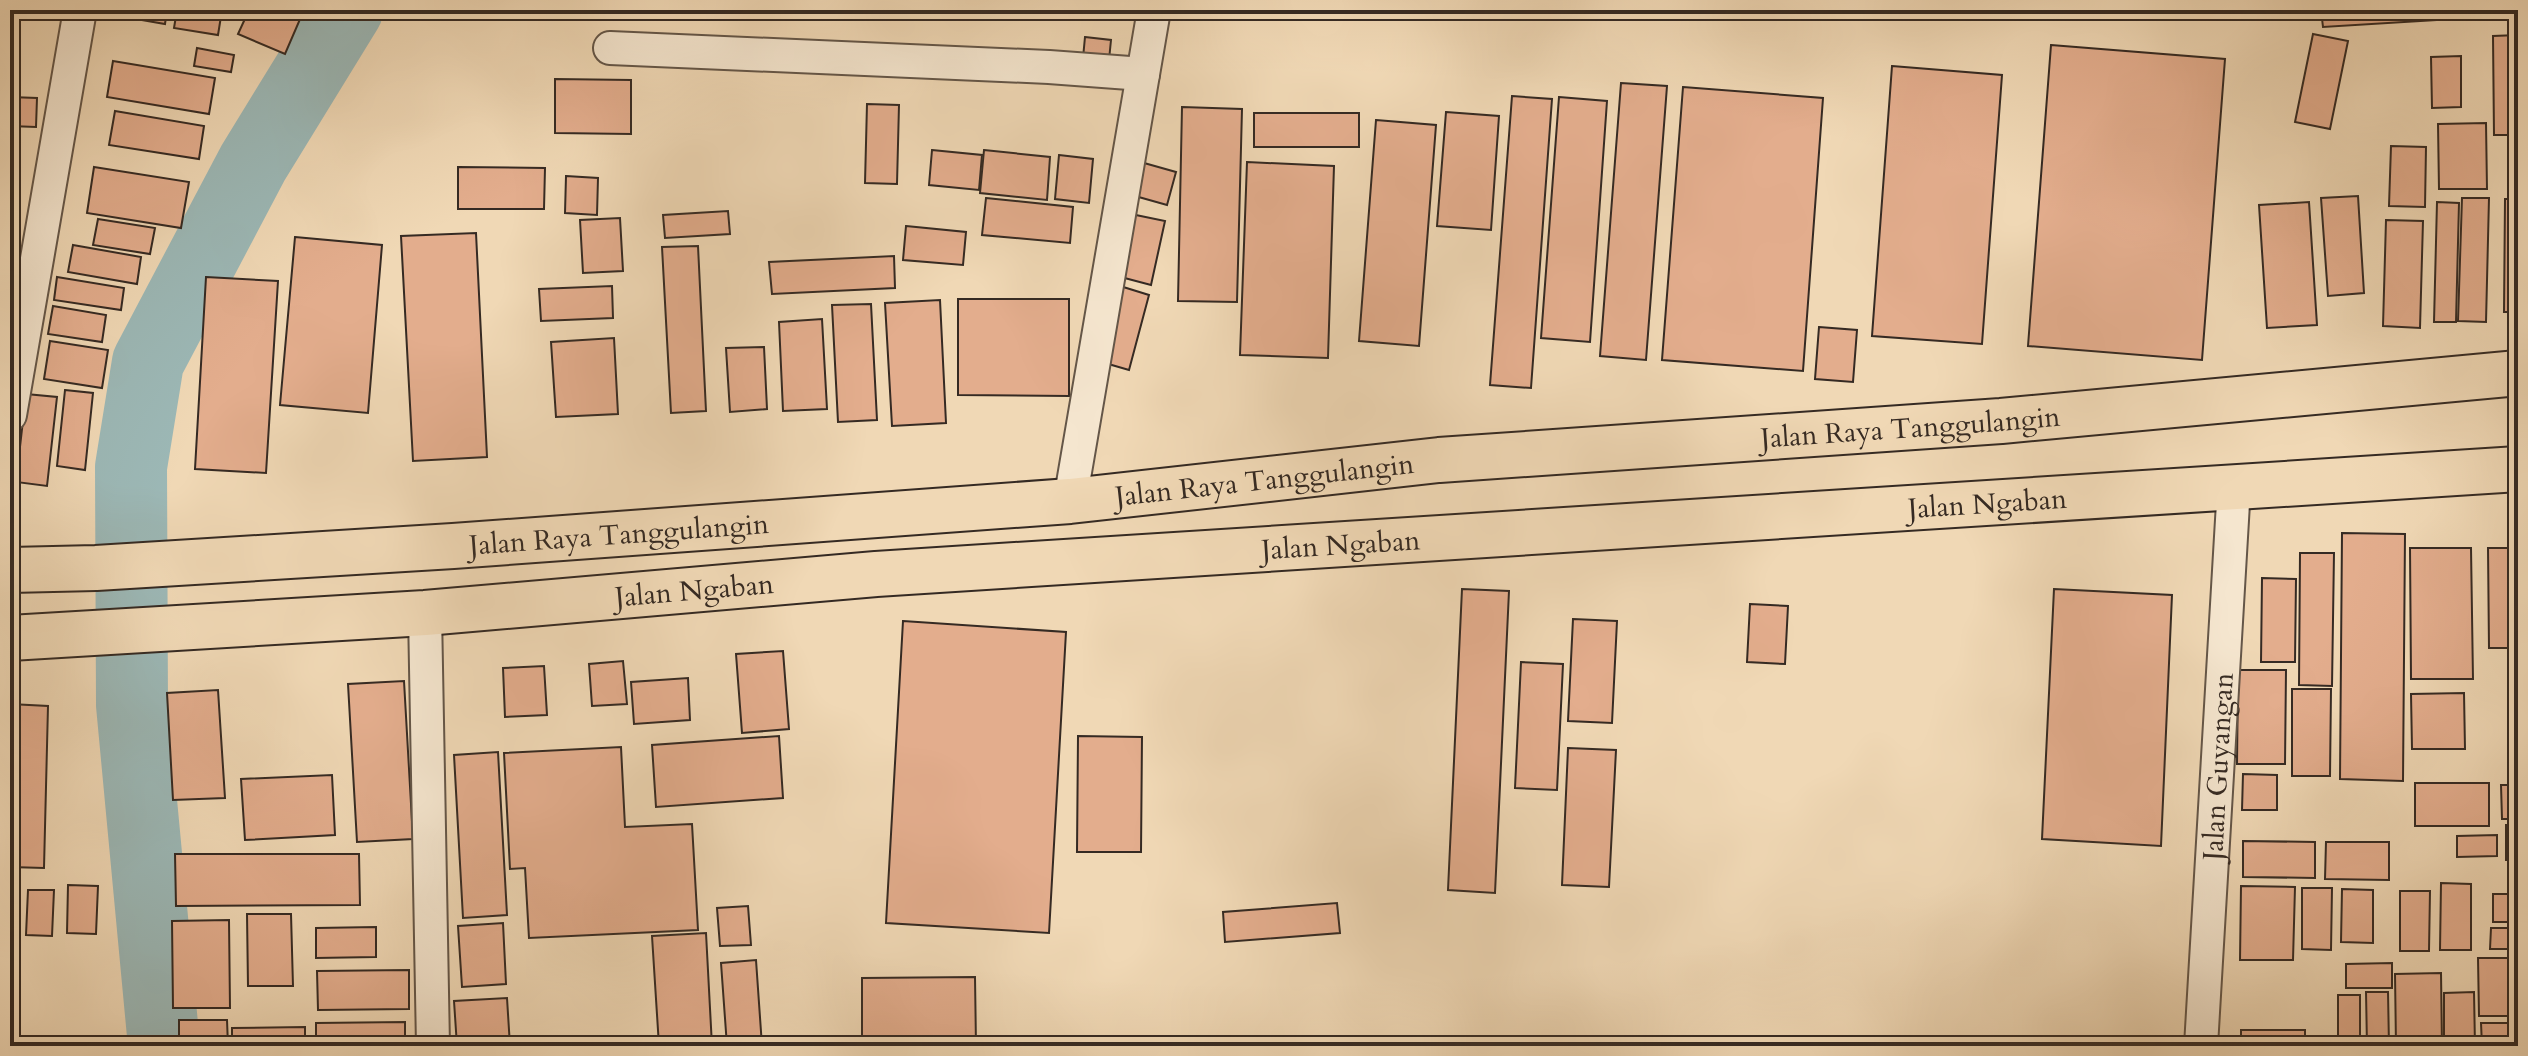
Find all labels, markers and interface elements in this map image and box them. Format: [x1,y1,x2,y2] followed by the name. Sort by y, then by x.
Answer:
[1755,398,2062,458] street label: Jalan Raya Tanggulangin
[1109,445,1416,516] street label: Jalan Raya Tanggulangin
[1903,480,2068,528] street label: Jalan Ngaban
[464,505,770,565] street label: Jalan Raya Tanggulangin
[1256,521,1421,570] street label: Jalan Ngaban
[609,565,775,617] street label: Jalan Ngaban
[2194,671,2243,866] street label: Jalan Guyangan

